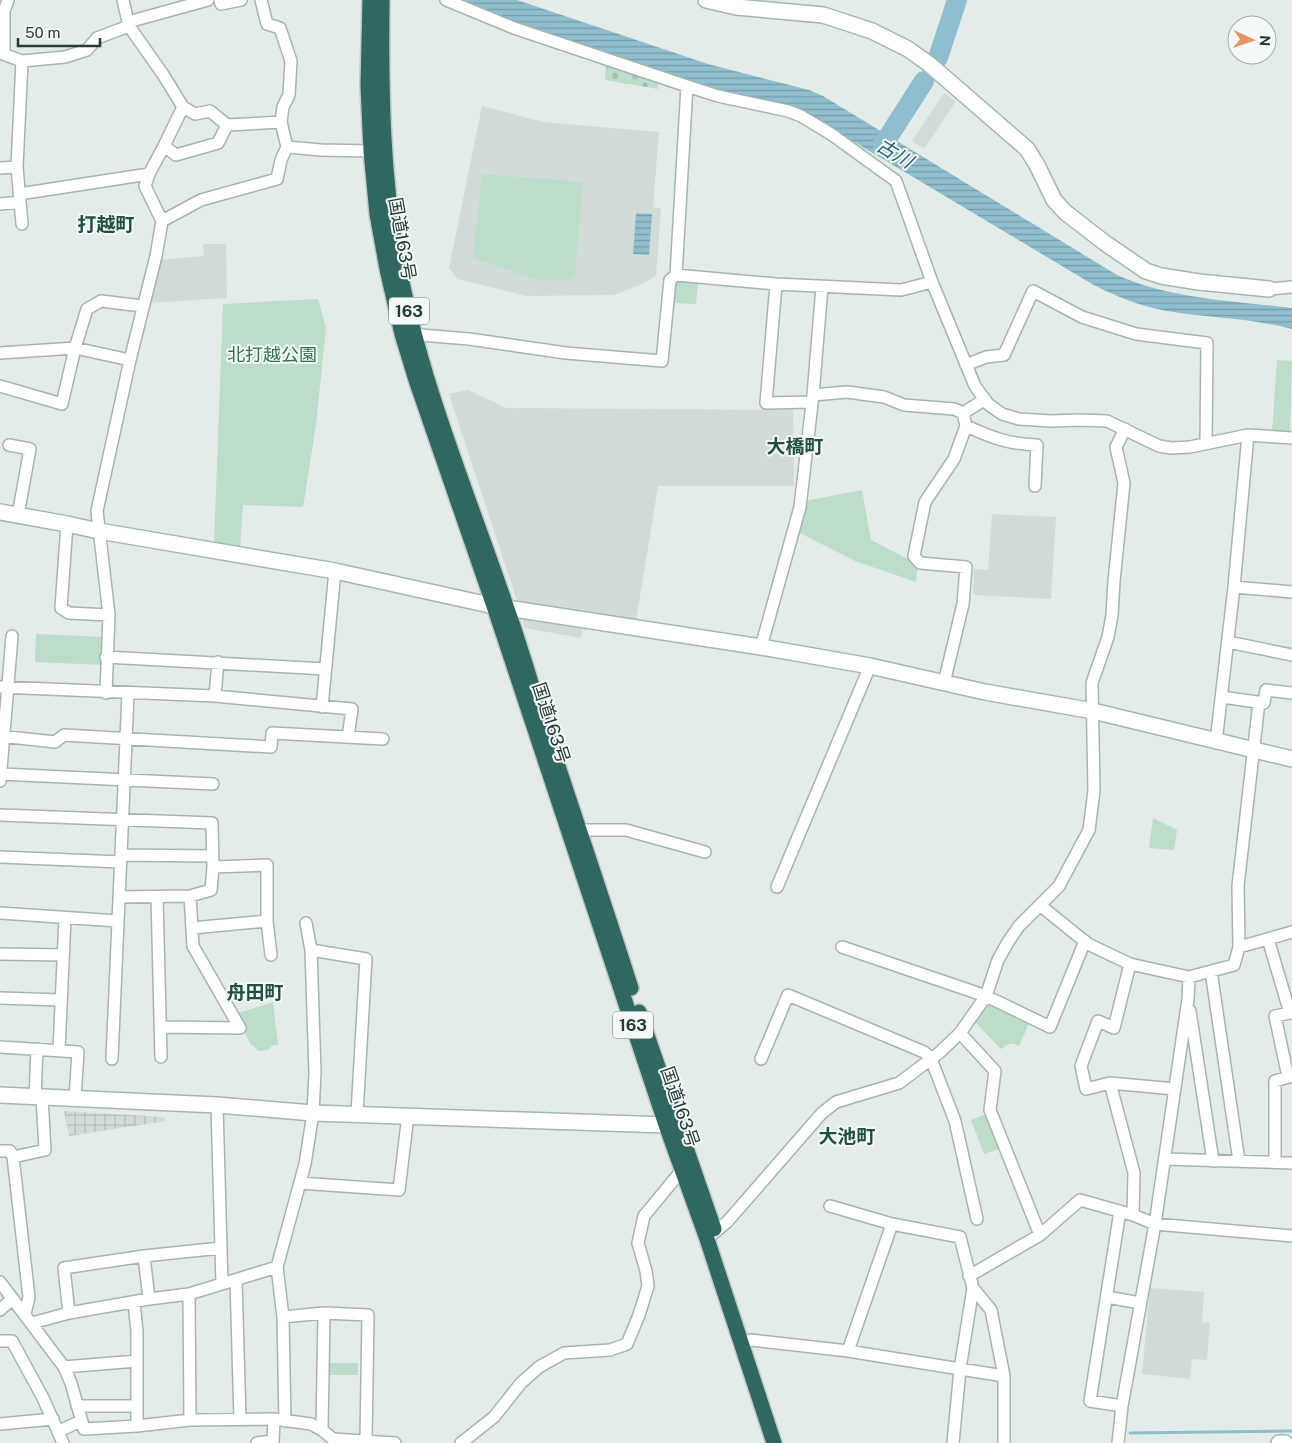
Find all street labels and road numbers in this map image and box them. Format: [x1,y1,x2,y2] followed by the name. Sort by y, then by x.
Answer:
[385,196,420,282] street label: 国道163号
[389,298,429,324] road number: 163
[529,680,574,766] street label: 国道163号
[613,1012,653,1038] road number: 163
[657,1064,704,1150] street label: 国道163号

